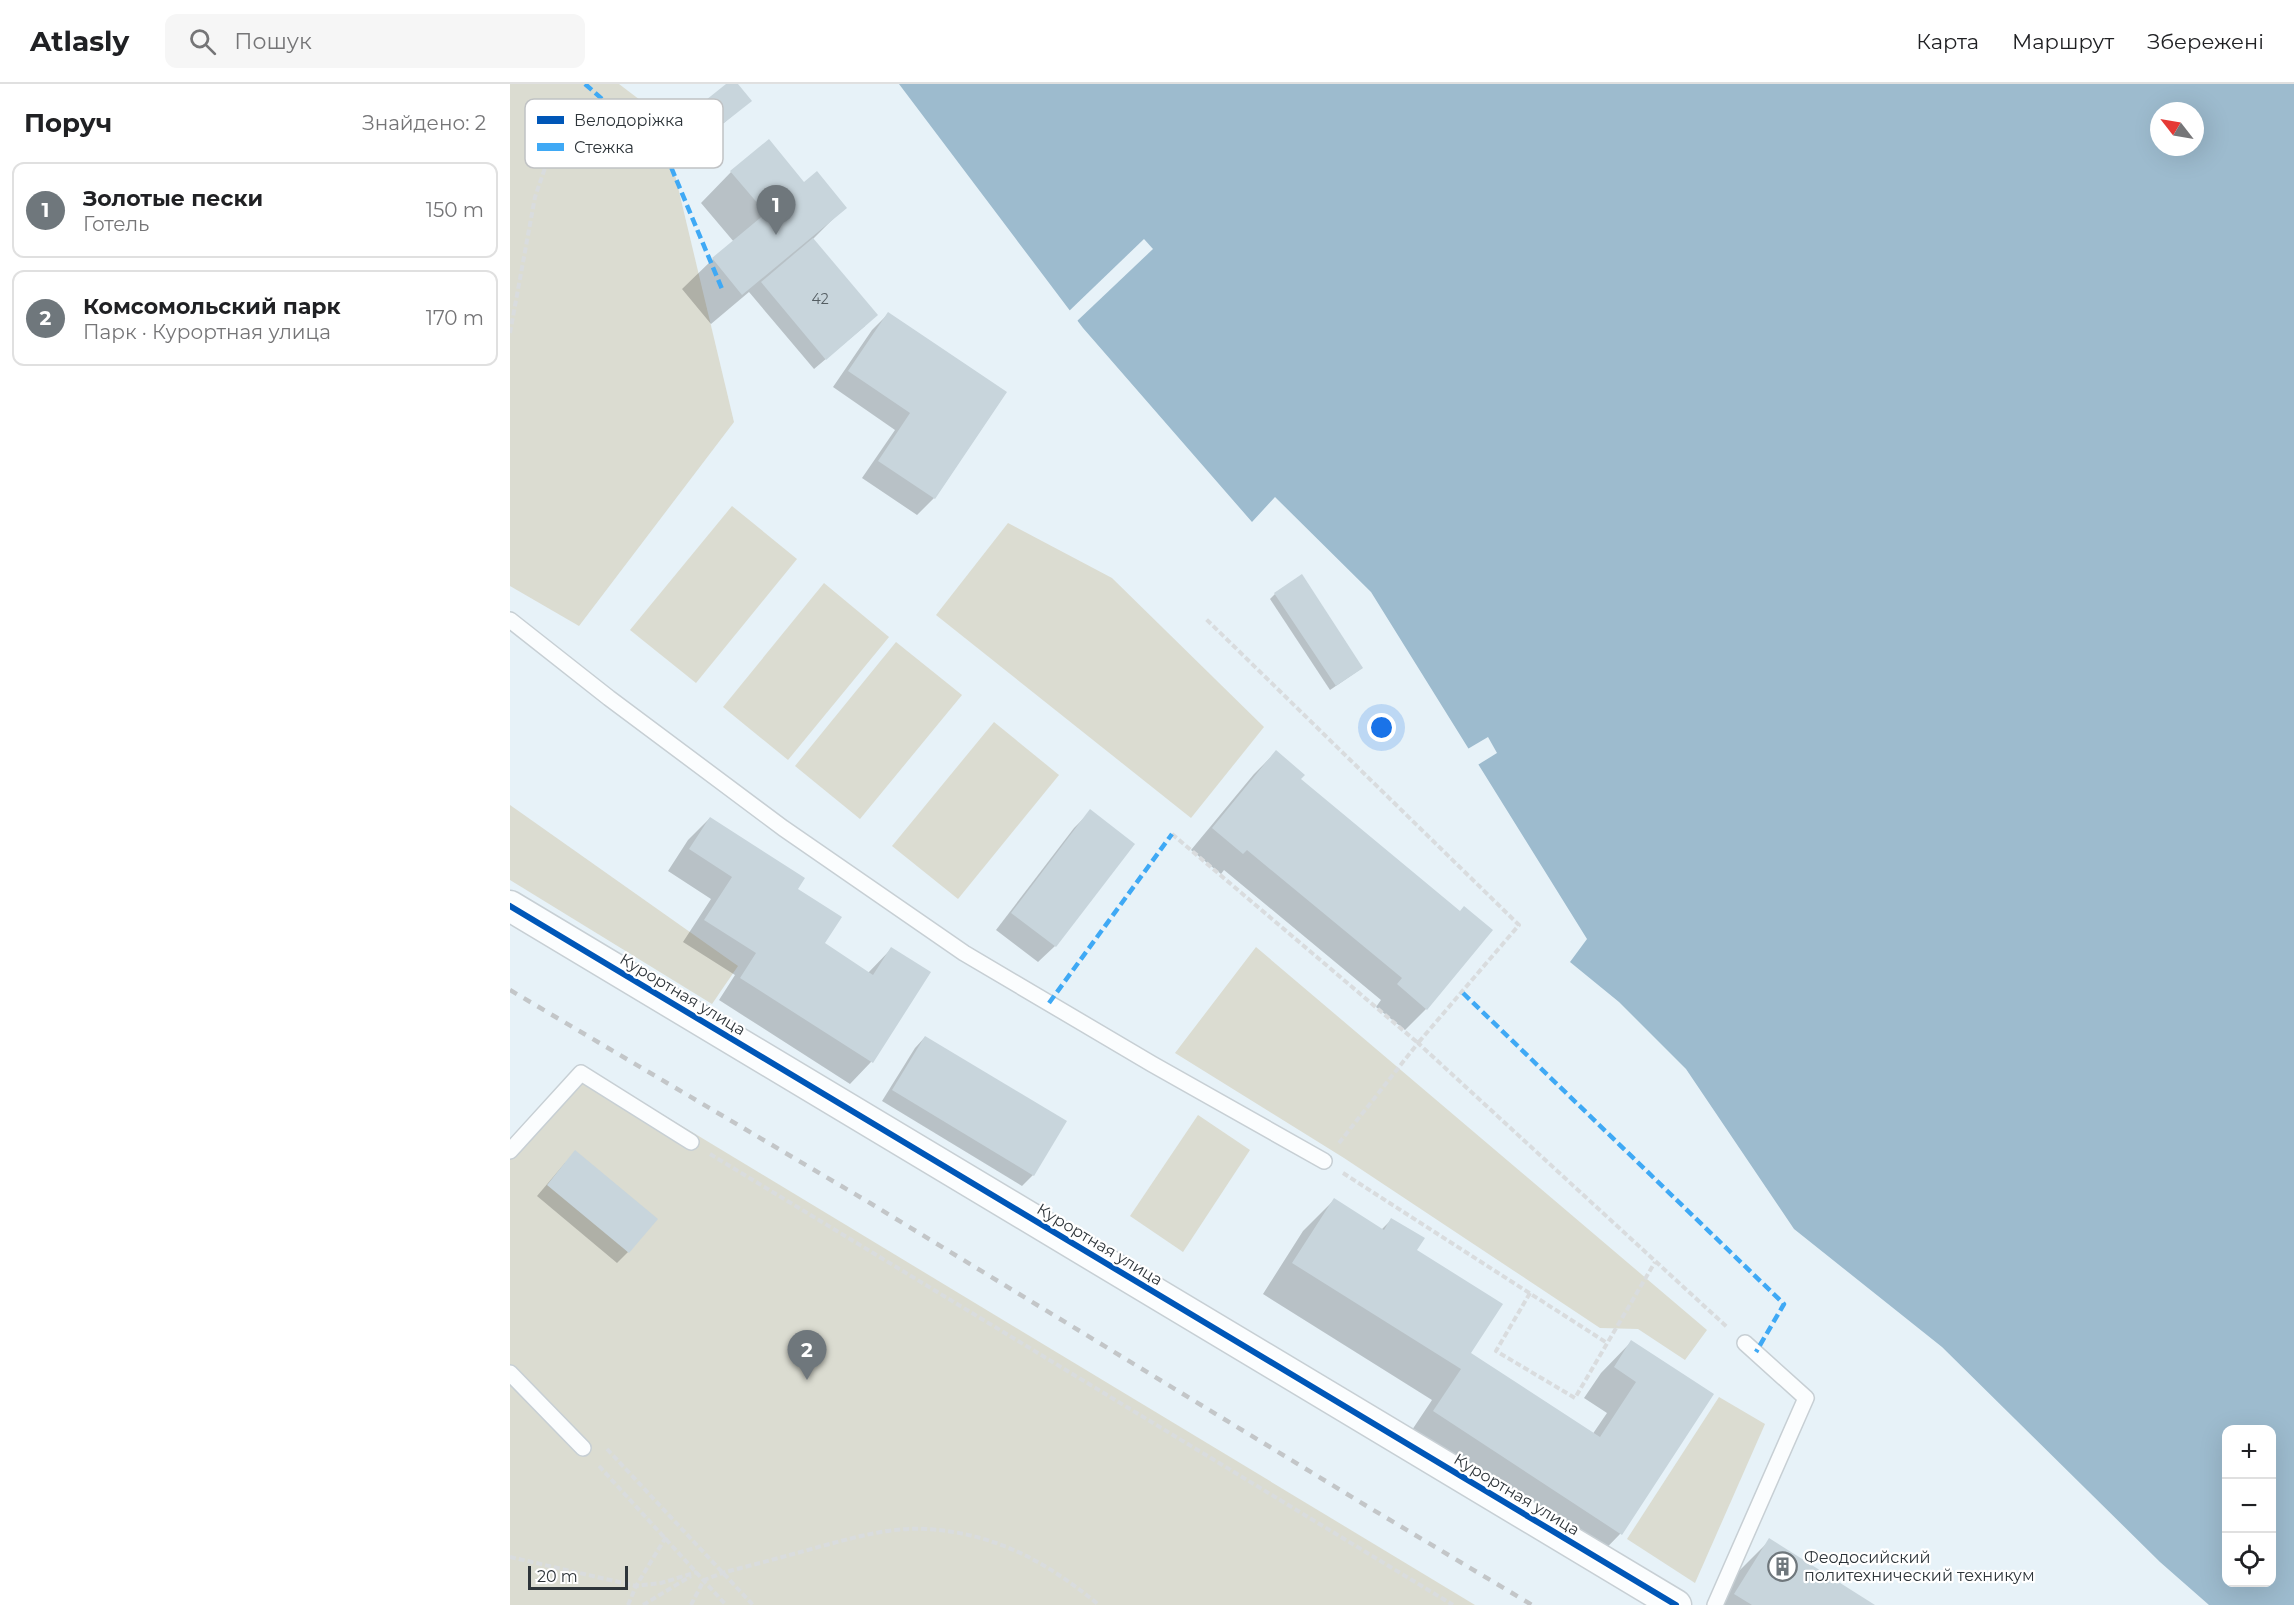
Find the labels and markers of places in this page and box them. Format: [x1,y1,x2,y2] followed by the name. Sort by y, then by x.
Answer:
[756,186,796,235] pin: 1
[788,1330,826,1380] pin: 2
[1804,1548,2035,1585] place label: Феодосийский политехнический техникум
[1767,1550,1799,1582] building icon: Феодосийский политехнический техникум

